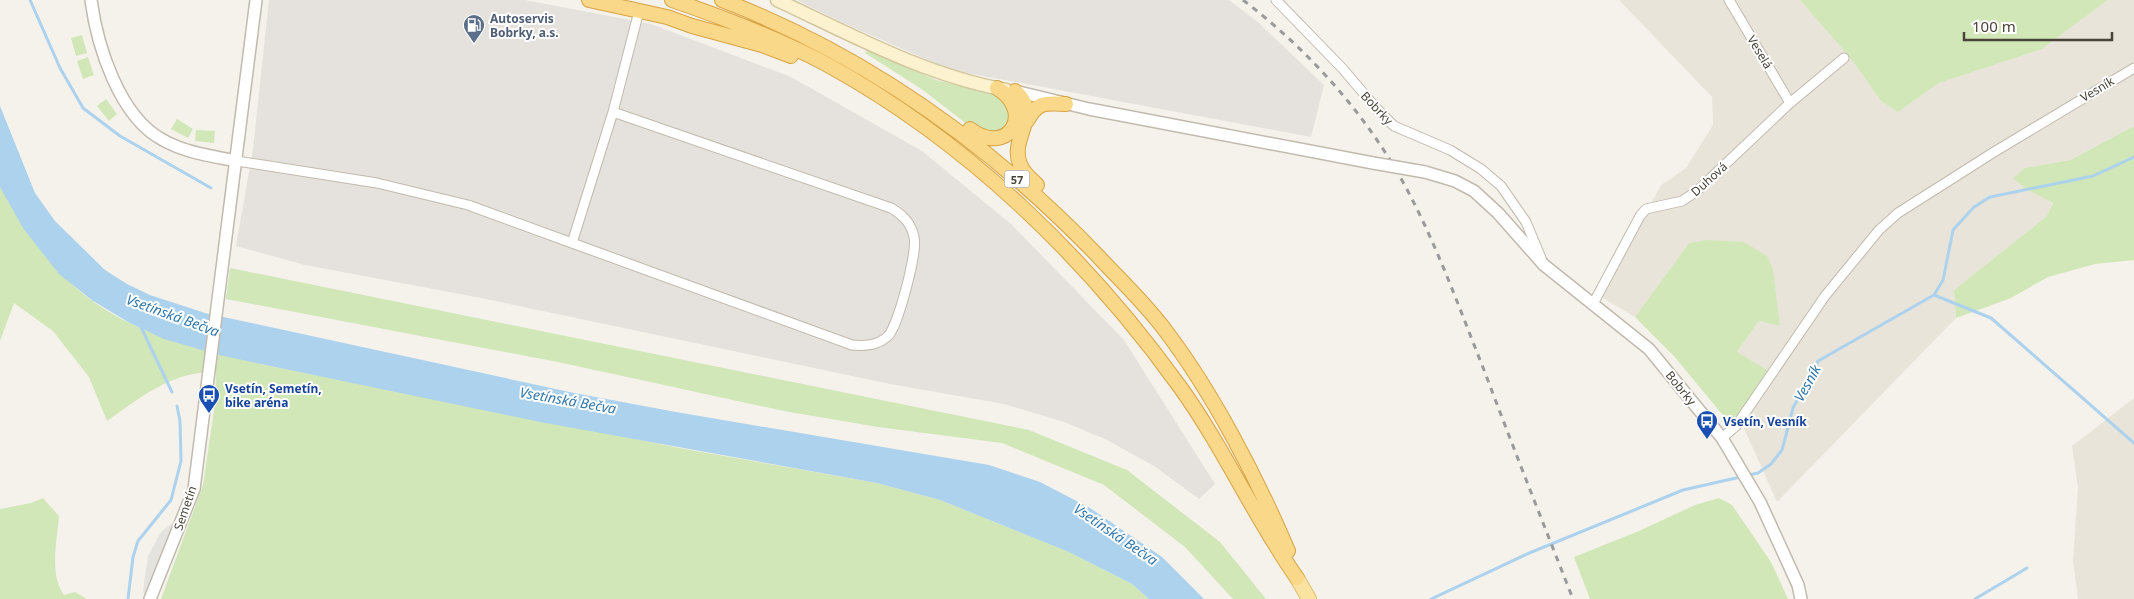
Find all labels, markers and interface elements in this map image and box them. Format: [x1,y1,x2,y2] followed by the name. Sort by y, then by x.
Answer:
[490,10,559,41] place label: Autoservis Bobrky, a.s.
[1964,10,2112,42] scale bar
[462,13,486,44] fuel station icon: Autoservis Bobrky, a.s.
[1972,16,2016,36] text: 100 m
[1743,32,1777,72] street label: Veselá
[2077,72,2117,106] street label: Vesník
[1357,88,1397,129] street label: Bobrky
[1687,158,1731,200] street label: Duhová
[1004,170,1030,188] road number: 57
[124,289,222,341] water label: Vsetínská Bečva
[1789,360,1825,405] water label: Vesník
[1662,367,1701,410] street label: Bobrky
[225,380,322,411] place label: Vsetín, Semetín, bike aréna
[518,382,618,418] water label: Vsetínská Bečva
[197,383,221,414] bus stop icon: Vsetín, Semetín, bike aréna
[1695,409,1719,440] bus stop icon: Vsetín, Vesník
[1723,413,1807,430] place label: Vsetín, Vesník
[169,483,201,533] street label: Semetín
[1070,499,1162,569] water label: Vsetínská Bečva

